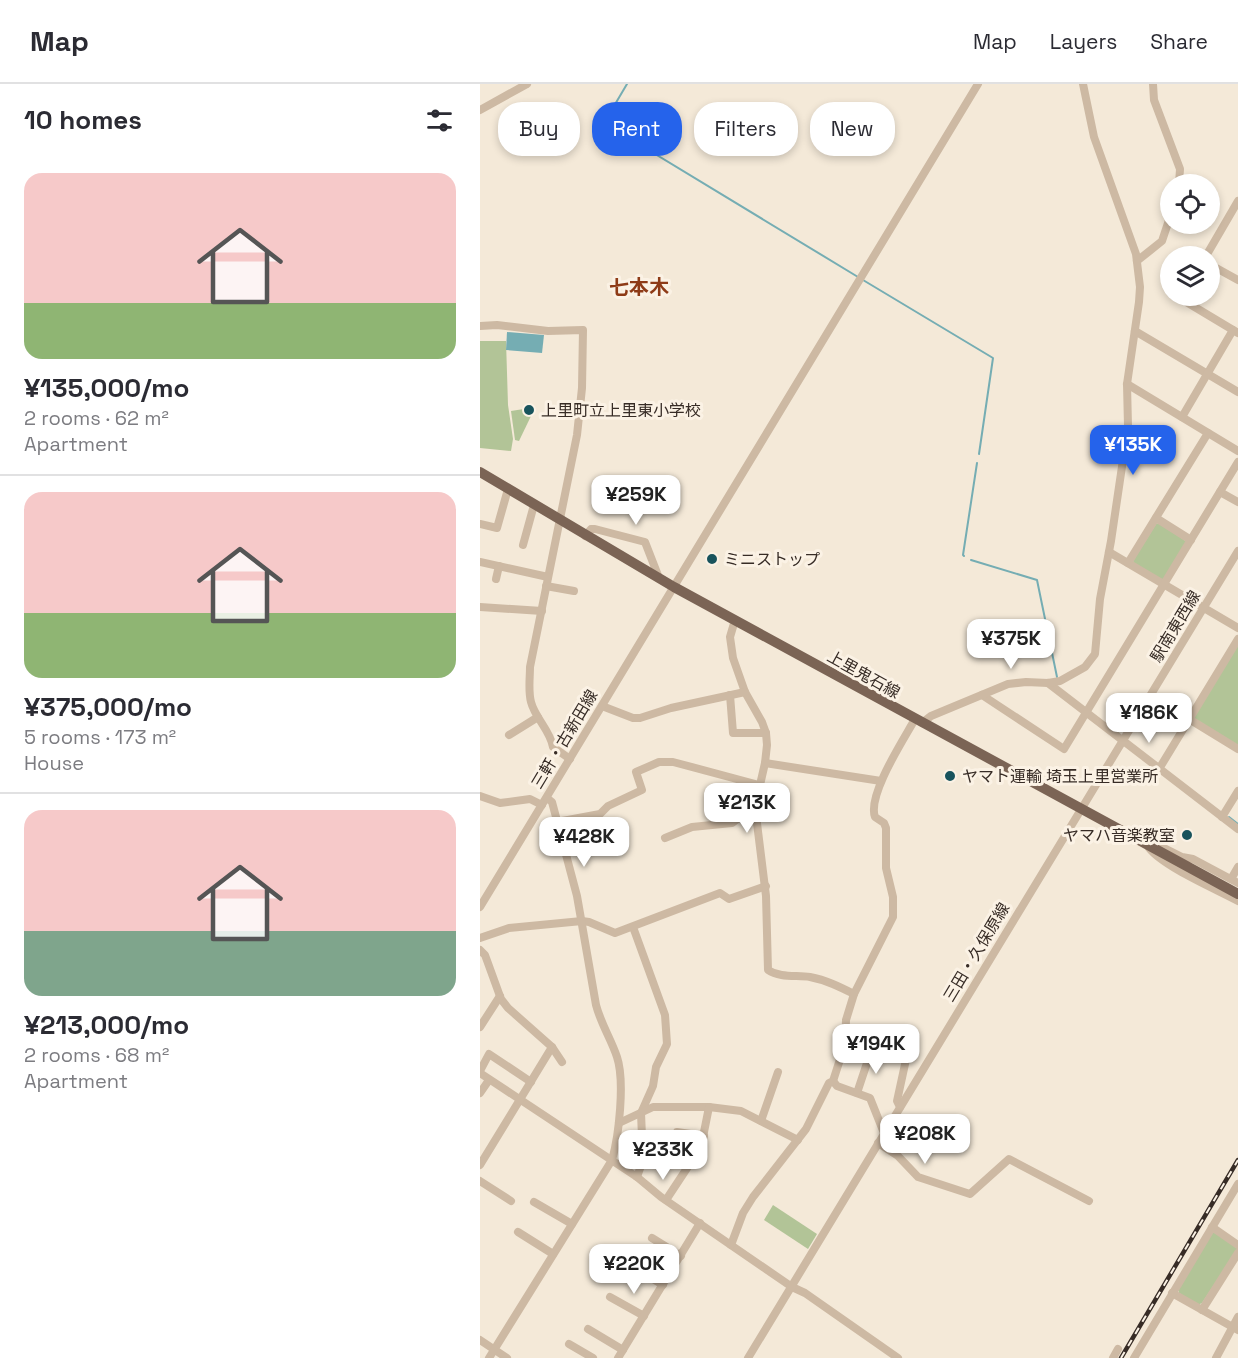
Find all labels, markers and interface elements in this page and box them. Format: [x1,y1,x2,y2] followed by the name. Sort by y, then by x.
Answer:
[30,23,89,59] text: Map
[973,28,1017,55] text: Map
[1050,28,1117,55] text: Layers
[1150,28,1208,55] text: Share
[498,102,580,156] chip: Buy
[592,102,682,156] chip: Rent
[694,102,798,156] chip: Filters
[810,102,895,156] chip: New
[24,103,142,137] text: 10 homes
[423,104,456,137] icon: filters
[1160,174,1220,306] map controls
[1160,174,1220,234] button: locate
[186,212,294,320] icon: home
[1160,246,1220,306] button: layers
[609,274,669,300] district label: 七本木
[24,371,189,405] text: ¥135,000/mo
[541,400,701,421] place label: 上里町立上里東小学校
[522,403,536,417] marker: 上里町立上里東小学校
[24,405,169,431] text: 2 rooms · 62 m²
[1091,425,1175,476] pin: ¥135K
[24,431,128,457] text: Apartment
[1104,431,1162,457] text: ¥135K
[594,475,678,526] pin: ¥259K
[605,481,667,507] text: ¥259K
[186,531,294,639] icon: home
[724,549,820,570] place label: ミニストップ
[705,552,719,566] marker: ミニストップ
[1146,587,1205,666] street label: 駅南東西線
[969,619,1053,670] pin: ¥375K
[981,625,1041,651] text: ¥375K
[824,646,904,703] street label: 上里鬼石線
[527,686,602,793] street label: 三軒・古新田線
[24,690,192,724] text: ¥375,000/mo
[1107,693,1191,744] pin: ¥186K
[1120,699,1178,725] text: ¥186K
[24,724,176,750] text: 5 rooms · 173 m²
[24,750,84,776] text: House
[962,766,1158,787] place label: ヤマト運輸 埼玉上里営業所
[943,769,957,783] marker: ヤマト運輸 埼玉上里営業所
[705,783,789,834] pin: ¥213K
[718,789,776,815] text: ¥213K
[542,817,626,868] pin: ¥428K
[553,823,615,849] text: ¥428K
[1063,825,1175,846] place label: ヤマハ音楽教室
[1180,828,1194,842] marker: ヤマハ音楽教室
[186,849,294,957] icon: home
[939,899,1014,1006] street label: 三田・久保原線
[24,1008,189,1042] text: ¥213,000/mo
[834,1024,918,1075] pin: ¥194K
[846,1030,906,1056] text: ¥194K
[24,1042,169,1068] text: 2 rooms · 68 m²
[24,1068,128,1094] text: Apartment
[883,1114,967,1165] pin: ¥208K
[894,1120,956,1146] text: ¥208K
[621,1130,705,1181] pin: ¥233K
[632,1136,694,1162] text: ¥233K
[592,1244,676,1295] pin: ¥220K
[603,1250,665,1276] text: ¥220K

